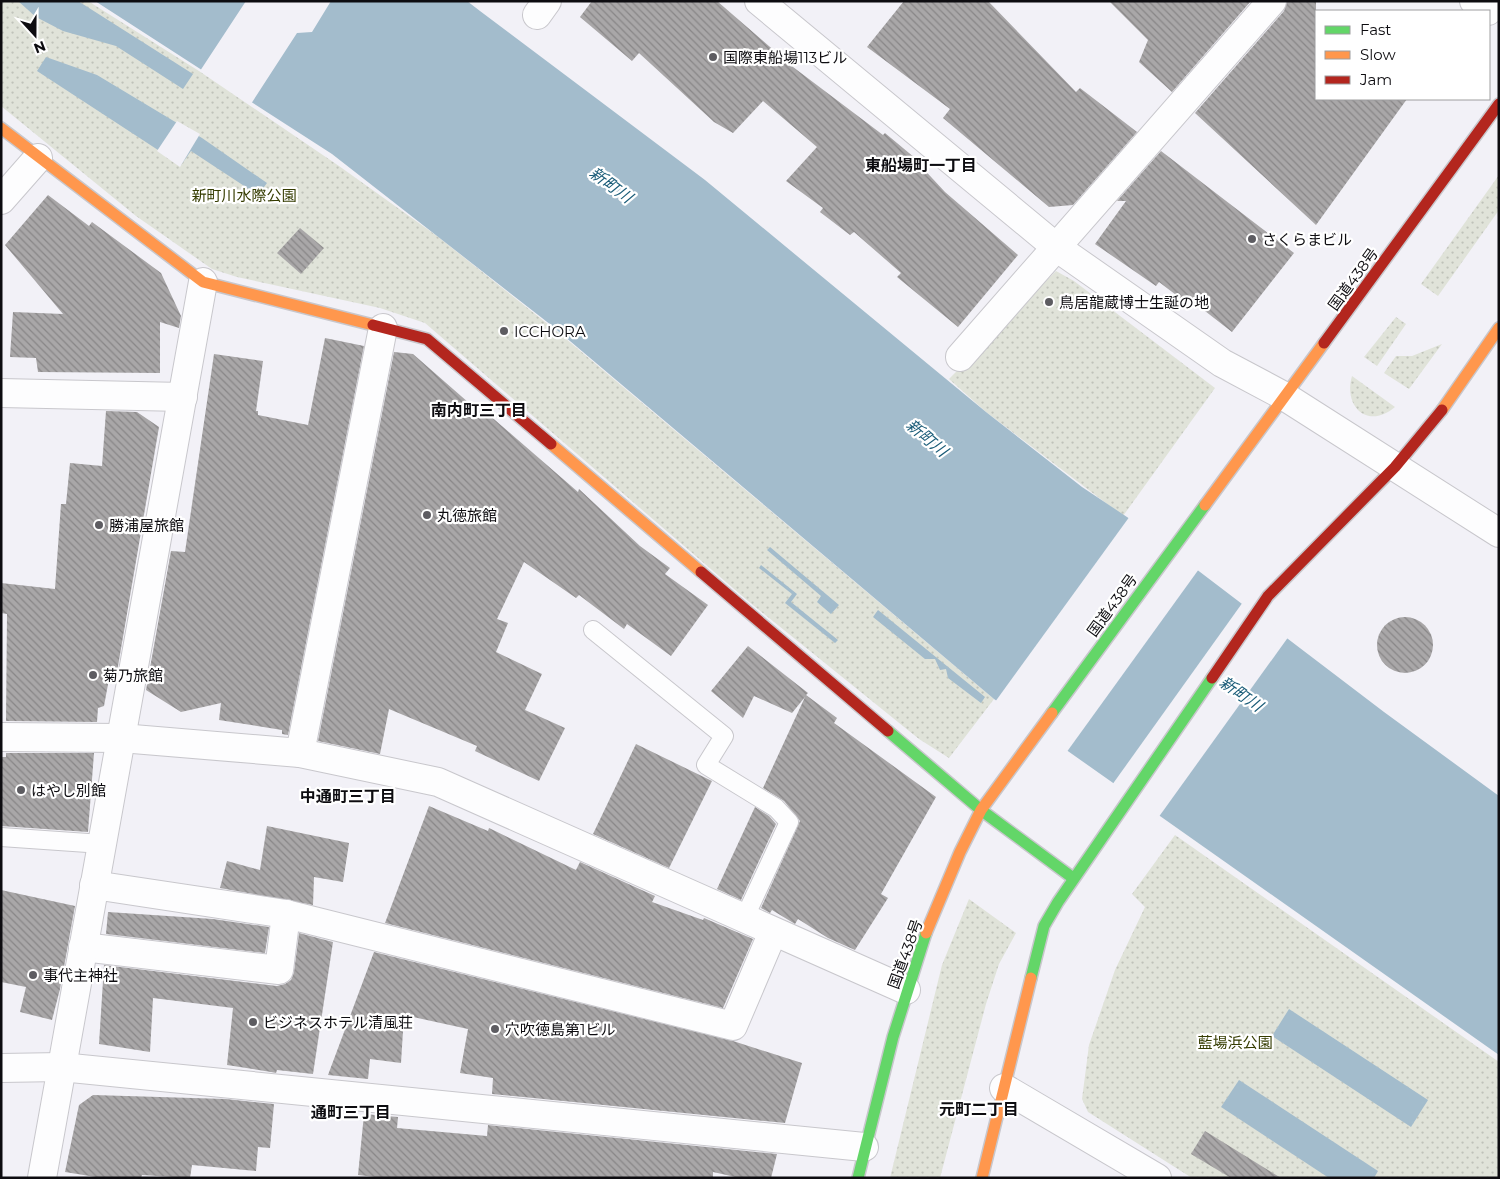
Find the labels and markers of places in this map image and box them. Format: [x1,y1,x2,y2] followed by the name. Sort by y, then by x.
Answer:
[723,48,847,67] place label: 国際東船場113ビル
[707,51,719,63] marker: 国際東船場113ビル
[1262,230,1352,249] place label: さくらまビル
[1246,233,1258,245] marker: さくらまビル
[1059,293,1209,312] place label: 鳥居龍蔵博士生誕の地
[1043,296,1055,308] marker: 鳥居龍蔵博士生誕の地
[514,322,586,341] place label: ICCHORA
[498,325,510,337] marker: ICCHORA
[437,506,497,525] place label: 丸徳旅館
[421,509,433,521] marker: 丸徳旅館
[109,516,184,535] place label: 勝浦屋旅館
[93,519,105,531] marker: 勝浦屋旅館
[103,666,163,685] place label: 菊乃旅館
[87,669,99,681] marker: 菊乃旅館
[31,781,106,800] place label: はやし別館
[15,784,27,796] marker: はやし別館
[43,966,118,985] place label: 事代主神社
[27,969,39,981] marker: 事代主神社
[263,1013,413,1032] place label: ビジネスホテル清風荘
[247,1016,259,1028] marker: ビジネスホテル清風荘
[505,1020,615,1039] place label: 穴吹徳島第1ビル
[489,1023,501,1035] marker: 穴吹徳島第1ビル

